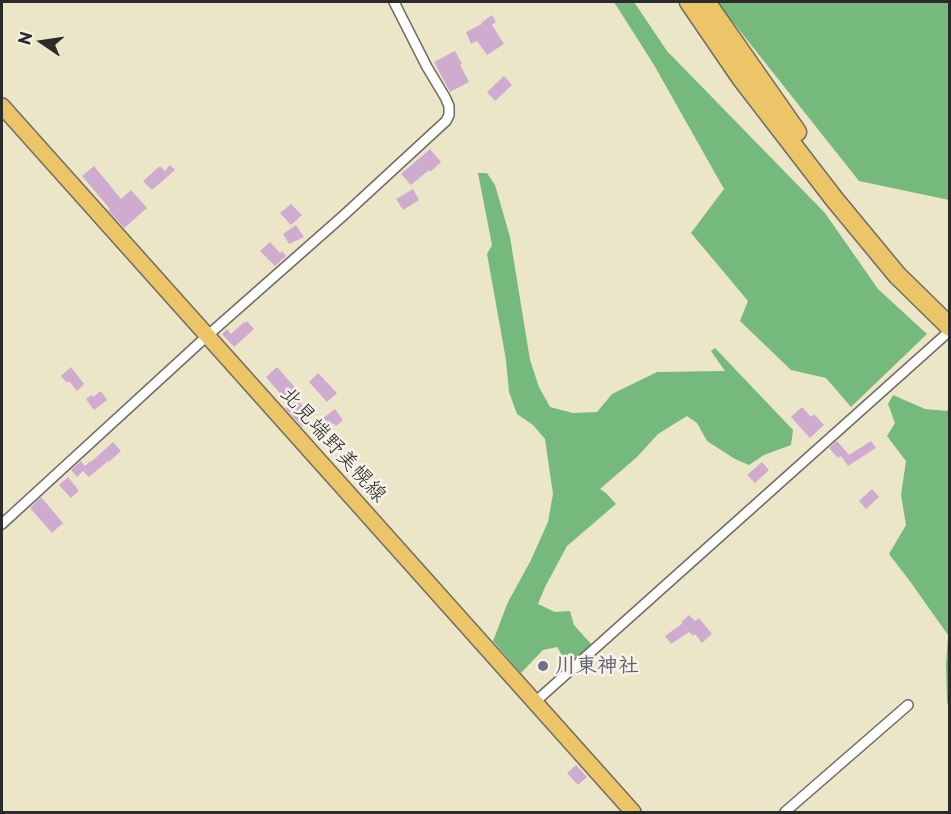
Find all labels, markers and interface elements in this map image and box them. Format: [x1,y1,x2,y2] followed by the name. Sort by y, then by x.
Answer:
[12,12,72,72] north arrow
[11,29,38,47] text: N
[274,382,392,508] street label: 北見端野美幌線
[555,653,639,679] place label: 川東神社
[536,659,550,673] marker: 川東神社

